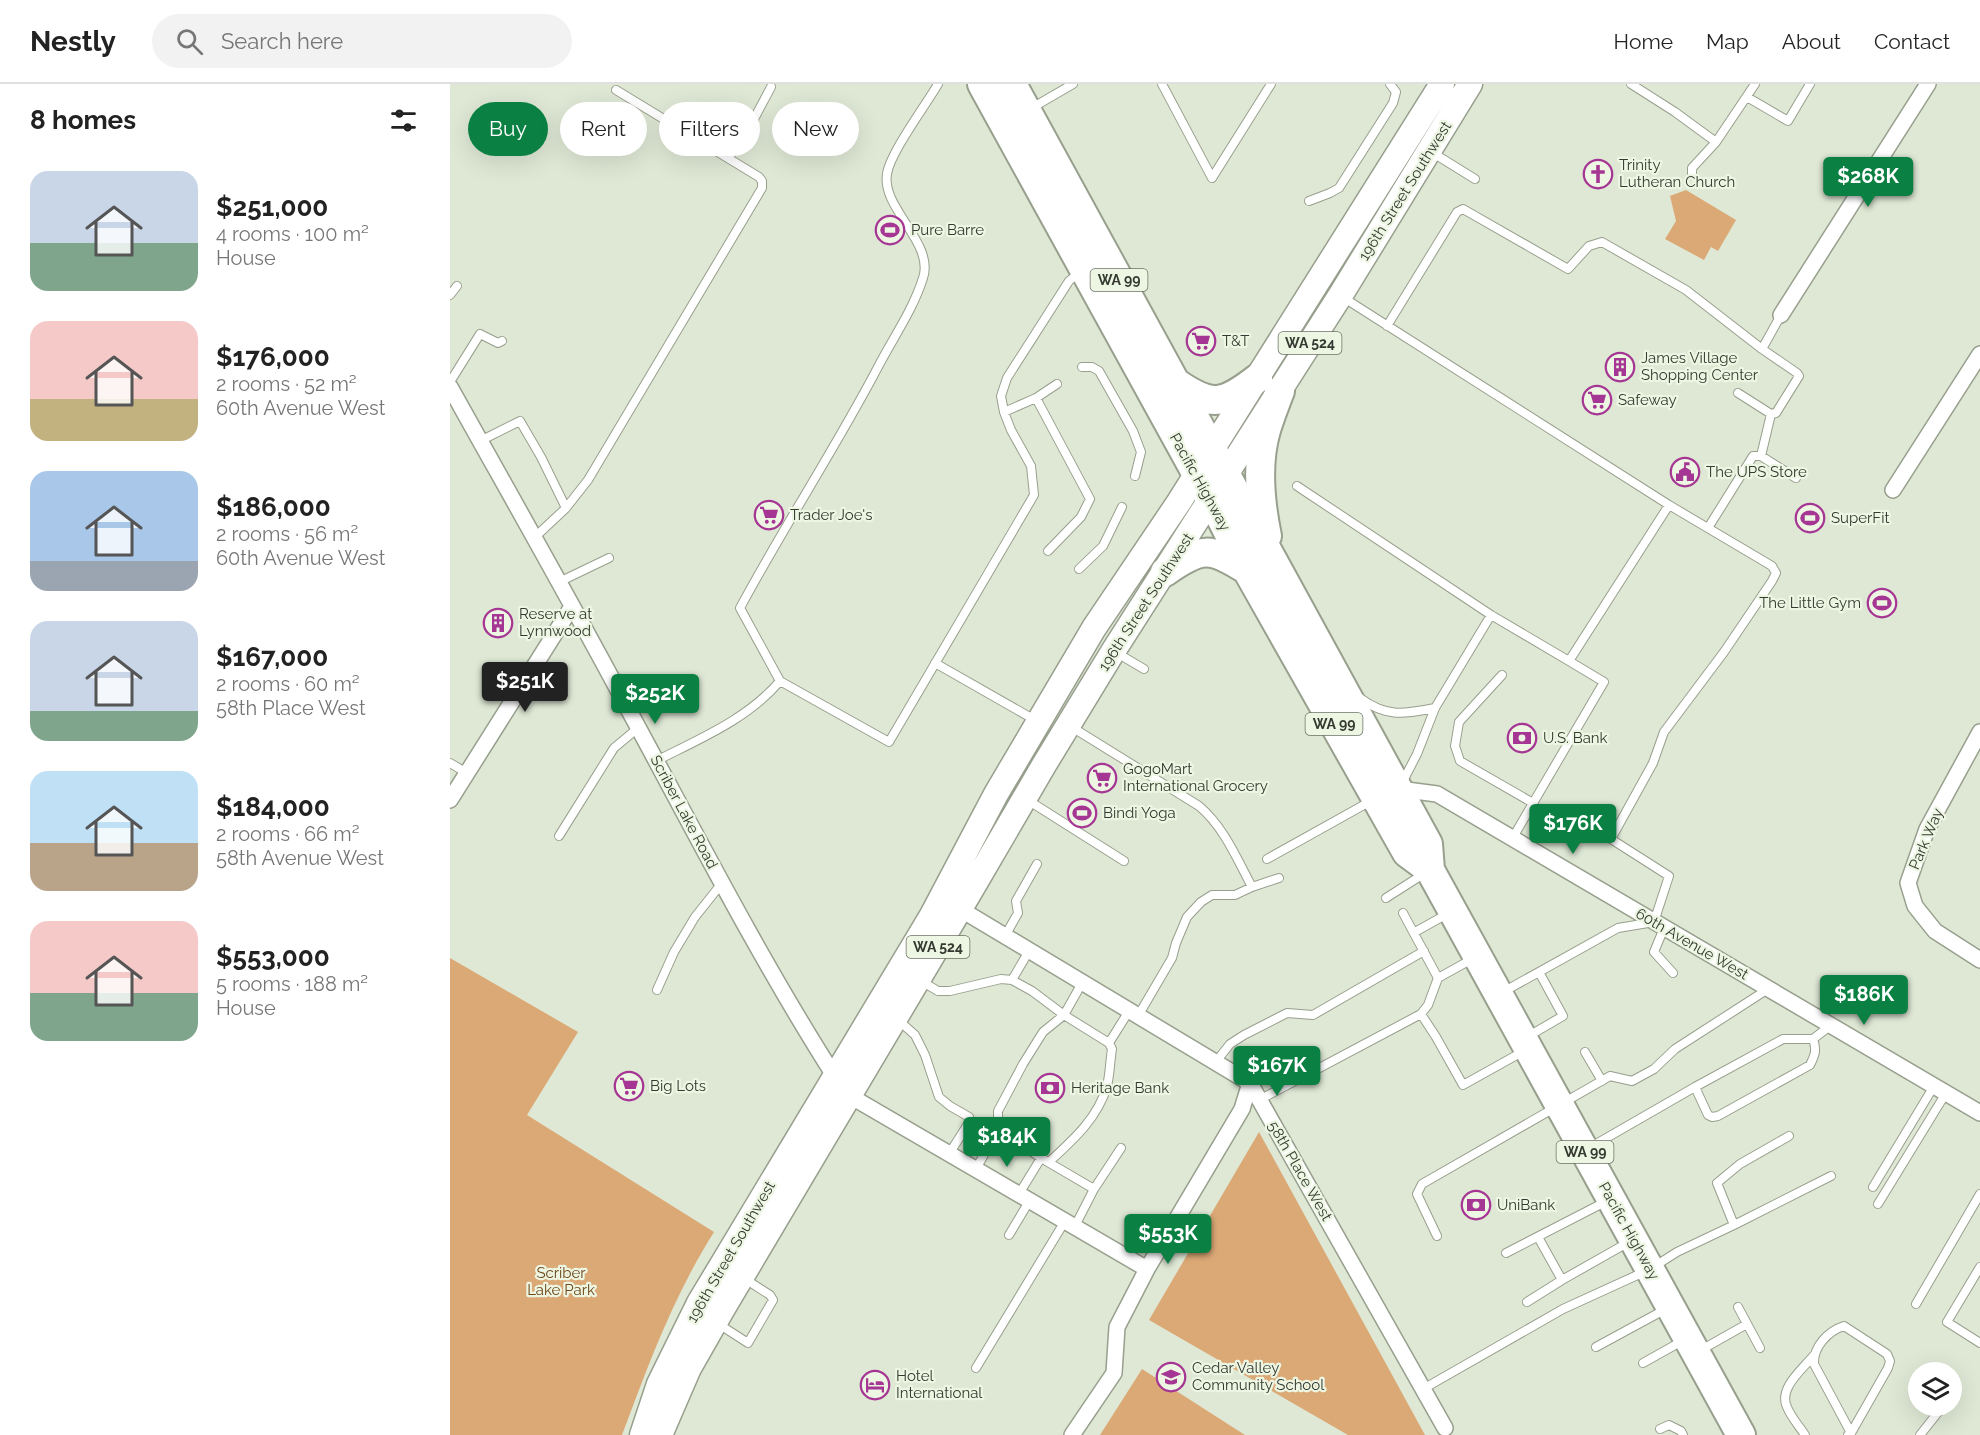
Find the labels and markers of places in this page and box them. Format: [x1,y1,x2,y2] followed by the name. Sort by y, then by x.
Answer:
[1619,156,1735,191] place label: Trinity Lutheran Church
[1826,157,1910,208] pin: $268K
[1582,158,1614,190] church icon: Trinity Lutheran Church
[874,214,906,246] sports icon: Pure Barre
[911,221,984,239] place label: Pure Barre
[1185,325,1217,357] supermarket icon: T&T
[1222,332,1249,350] place label: T&T
[1641,349,1759,384] place label: James Village Shopping Center
[1604,351,1636,383] building icon: James Village Shopping Center
[1581,384,1613,416] supermarket icon: Safeway
[1618,391,1677,409] place label: Safeway
[1669,456,1701,488] public building icon: The UPS Store
[1706,463,1807,481] place label: The UPS Store
[753,499,785,531] supermarket icon: Trader Joe's
[1794,502,1826,534] sports icon: SuperFit
[790,506,872,524] place label: Trader Joe's
[1831,509,1889,527] place label: SuperFit
[1866,587,1898,619] sports icon: The Little Gym
[1759,594,1861,612] place label: The Little Gym
[519,605,592,640] place label: Reserve at Lynnwood
[482,607,514,639] building icon: Reserve at Lynnwood
[483,662,567,713] pin: $251K
[613,674,697,725] pin: $252K
[1506,722,1538,754] bank icon: U.S. Bank
[1543,729,1608,747] place label: U.S. Bank
[1123,760,1268,795] place label: GogoMart International Grocery
[1086,762,1118,794] supermarket icon: GogoMart International Grocery
[1066,797,1098,829] sports icon: Bindi Yoga
[1103,804,1176,822] place label: Bindi Yoga
[1531,804,1615,855] pin: $176K
[1822,975,1906,1026] pin: $186K
[1235,1046,1319,1097] pin: $167K
[613,1070,645,1102] supermarket icon: Big Lots
[1034,1072,1066,1104] bank icon: Heritage Bank
[650,1077,706,1095] place label: Big Lots
[1071,1079,1169,1097] place label: Heritage Bank
[965,1117,1049,1168] pin: $184K
[1460,1189,1492,1221] bank icon: UniBank
[1497,1196,1555,1214] place label: UniBank
[1126,1214,1210,1265] pin: $553K
[1192,1359,1325,1394] place label: Cedar Valley Community School
[1155,1361,1187,1393] school or university icon: Cedar Valley Community School
[896,1367,983,1402] place label: Hotel International
[859,1369,891,1401] hotel icon: Hotel International

